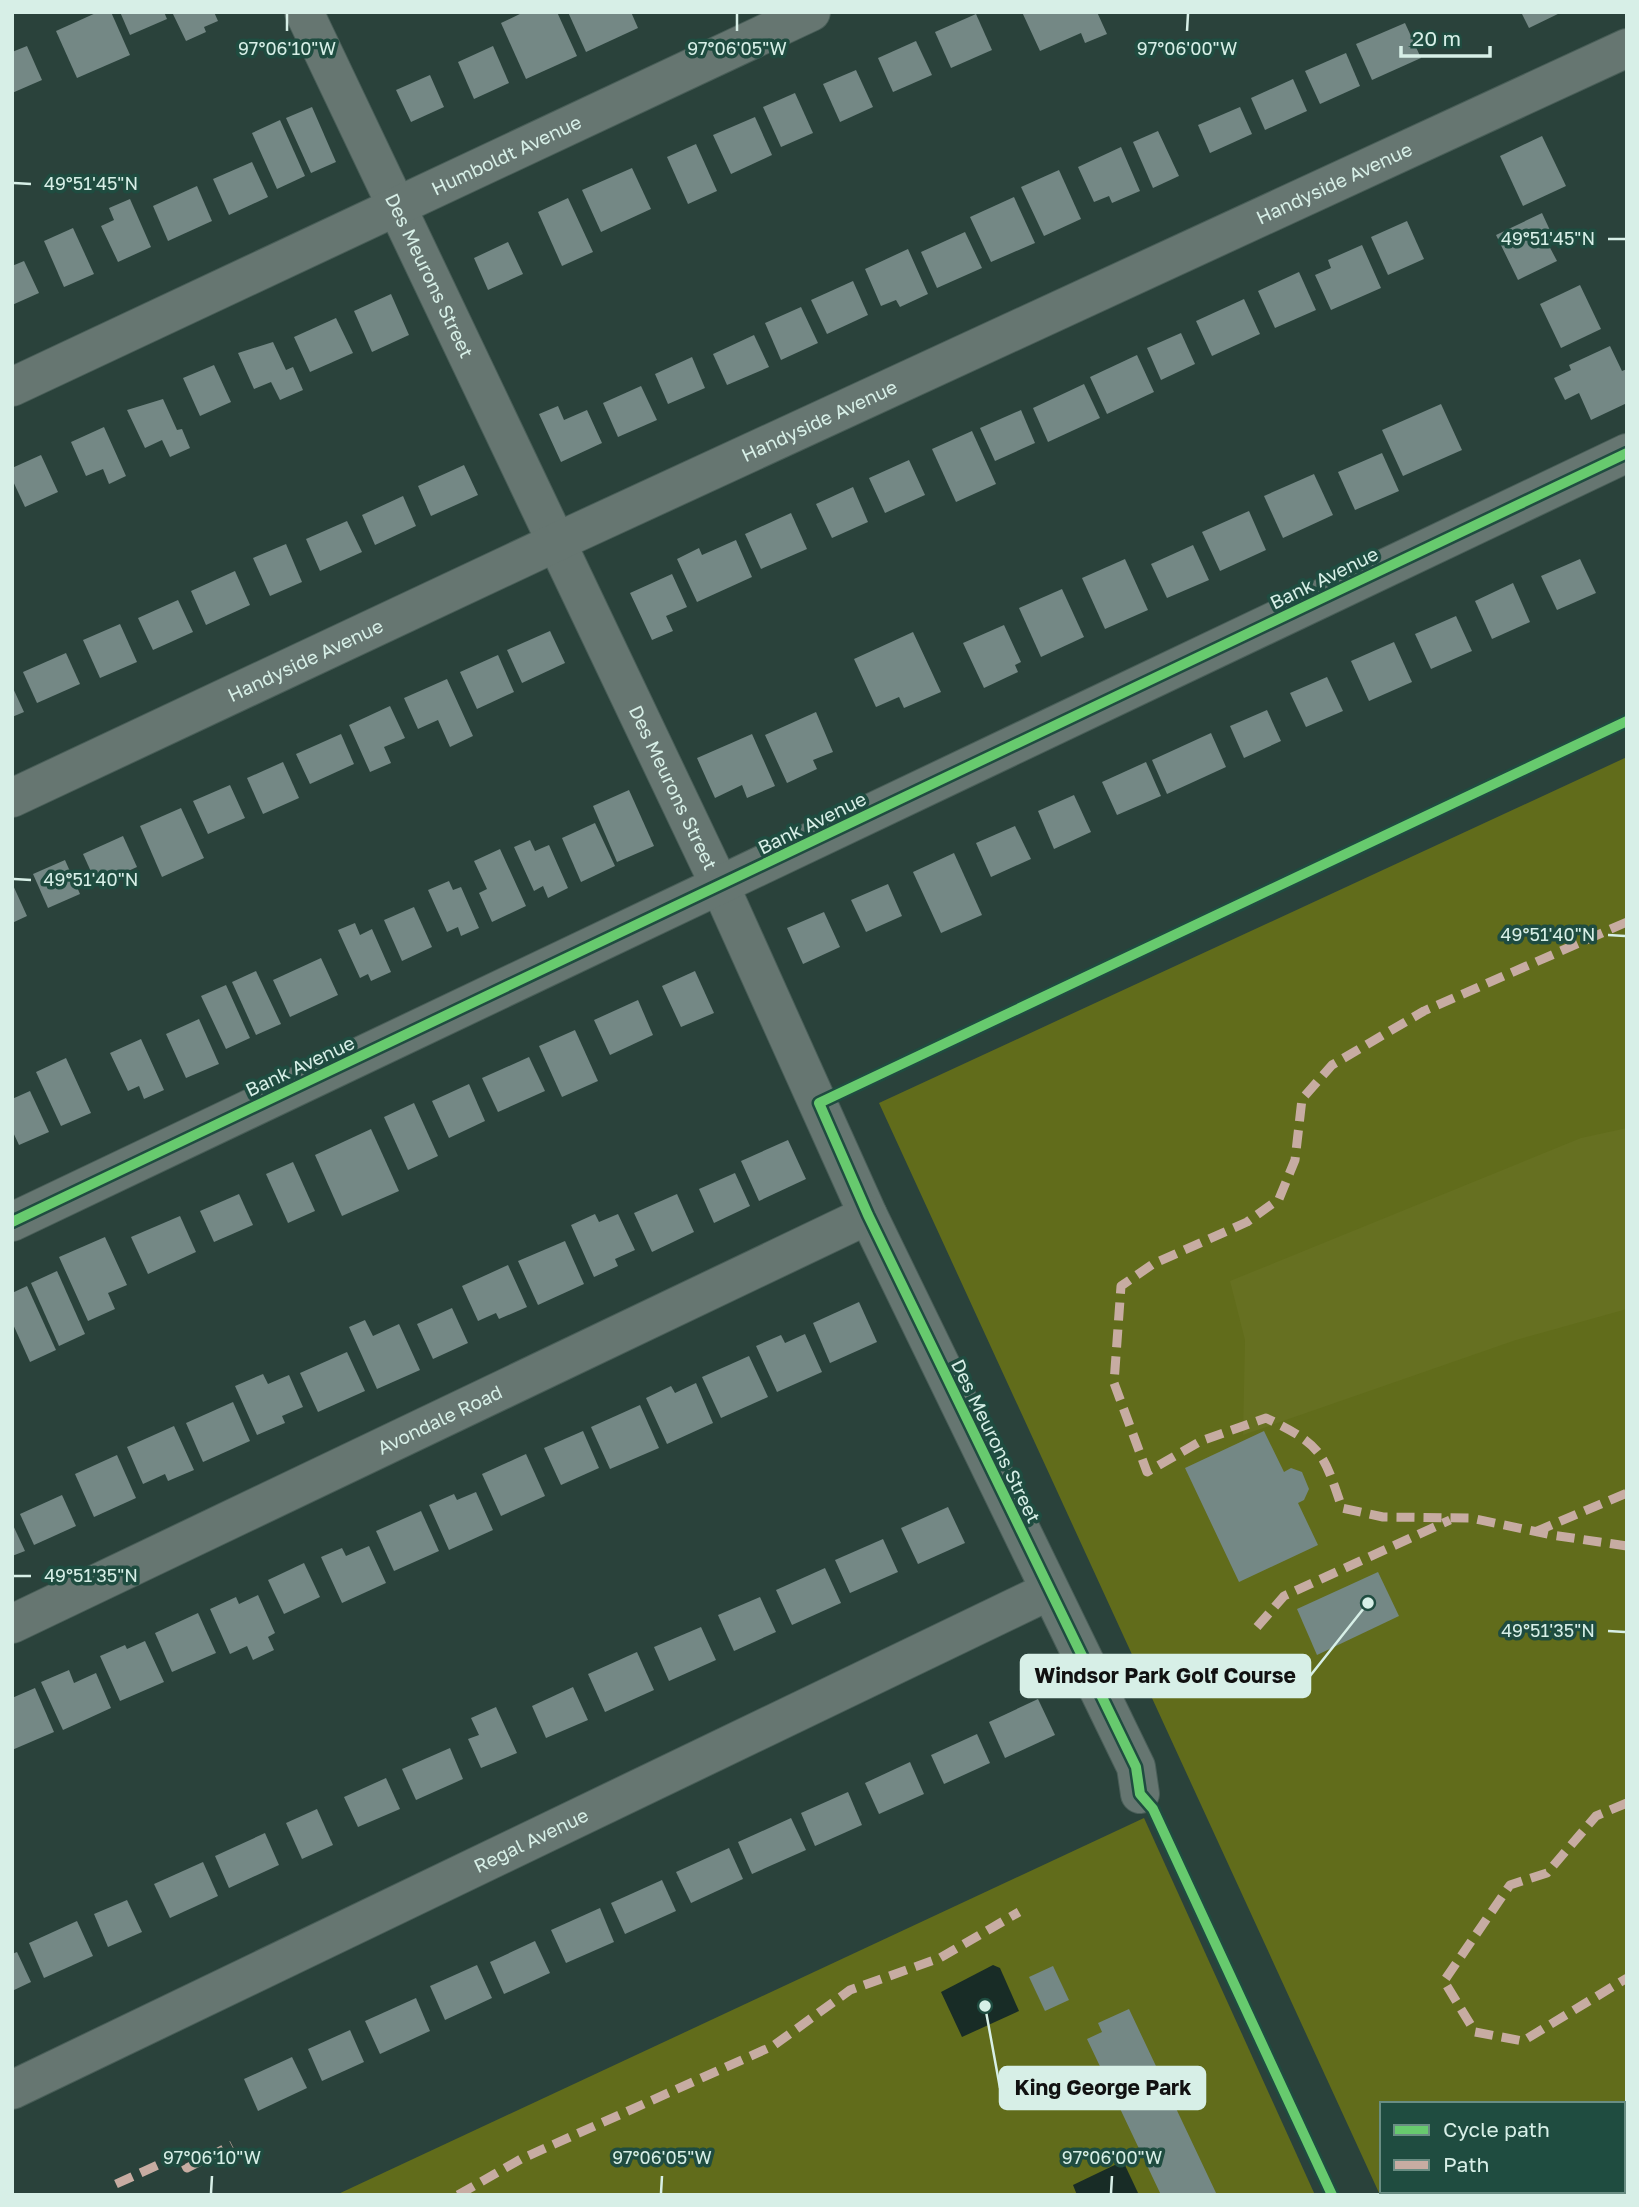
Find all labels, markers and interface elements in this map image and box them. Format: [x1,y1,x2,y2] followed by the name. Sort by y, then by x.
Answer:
[1401,14,1490,58] scale bar
[1412,25,1461,51] text: 20 m
[238,37,336,59] text: 97°06'10"W
[687,37,787,59] text: 97°06'05"W
[1137,37,1237,59] text: 97°06'00"W
[427,110,585,200] street label: Humboldt Avenue
[1252,137,1415,229] street label: Handyside Avenue
[44,172,138,194] text: 49°51'45"N
[381,189,479,361] street label: Des Meurons Street
[1501,227,1595,249] text: 49°51'45"N
[737,374,901,466] street label: Handyside Avenue
[1266,541,1382,614] street label: Bank Avenue
[224,613,386,706] street label: Handyside Avenue
[625,701,723,873] street label: Des Meurons Street
[754,786,870,859] street label: Bank Avenue
[44,868,138,890] text: 49°51'40"N
[1501,923,1595,945] text: 49°51'40"N
[242,1030,358,1101] street label: Bank Avenue
[947,1355,1046,1526] street label: Des Meurons Street
[373,1380,506,1459] street label: Avondale Road
[44,1564,138,1586] text: 49°51'35"N
[1501,1619,1595,1641] text: 49°51'35"N
[1021,1655,1310,1697] callout: Windsor Park Golf Course
[1034,1662,1296,1688] text: Windsor Park Golf Course
[470,1803,592,1877] street label: Regal Avenue
[1000,2067,1205,2109] callout: King George Park
[1014,2074,1192,2100] text: King George Park
[1380,2102,1625,2193] legend
[1443,2116,1550,2142] text: Cycle path
[163,2146,261,2168] text: 97°06'10"W
[612,2146,712,2168] text: 97°06'05"W
[1062,2146,1162,2168] text: 97°06'00"W
[1443,2151,1490,2177] text: Path

